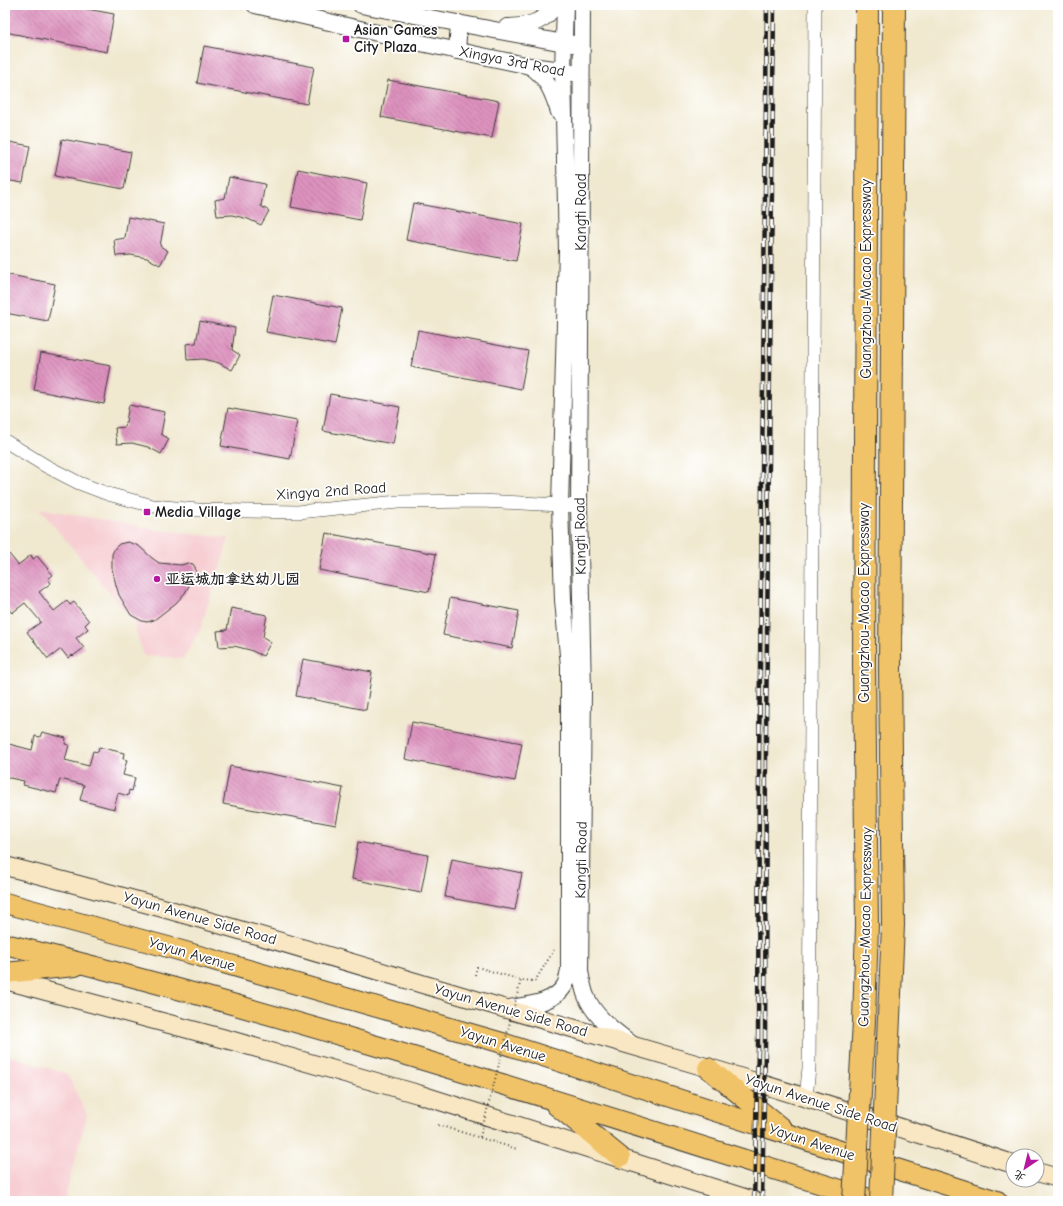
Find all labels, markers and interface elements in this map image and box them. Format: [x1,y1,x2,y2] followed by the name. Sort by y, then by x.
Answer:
[354,21,437,56] place label: Asian Games City Plaza
[341,34,351,44] marker: Asian Games City Plaza
[457,42,567,80] street label: Xingya 3rd Road
[572,173,590,251] street label: Kangti Road
[857,179,875,379] street label: Guangzhou-Macao Expressway
[275,478,387,504] street label: Xingya 2nd Road
[570,497,590,575] street label: Kangti Road
[155,503,241,521] place label: Media Village
[855,503,873,703] street label: Guangzhou-Macao Expressway
[142,507,152,517] marker: Media Village
[165,570,300,588] place label: 亚运城加拿达幼儿园
[152,574,162,584] marker: 亚运城加拿达幼儿园
[571,821,591,899] street label: Kangti Road
[854,827,876,1027] street label: Guangzhou-Macao Expressway
[121,887,279,949] street label: Yayun Avenue Side Road
[147,933,238,975] street label: Yayun Avenue
[432,979,590,1041] street label: Yayun Avenue Side Road
[458,1022,549,1066] street label: Yayun Avenue
[743,1070,899,1136] street label: Yayun Avenue Side Road
[767,1120,858,1164] street label: Yayun Avenue
[1005,1148,1045,1188] north arrow
[1011,1167,1028,1184] text: 北

